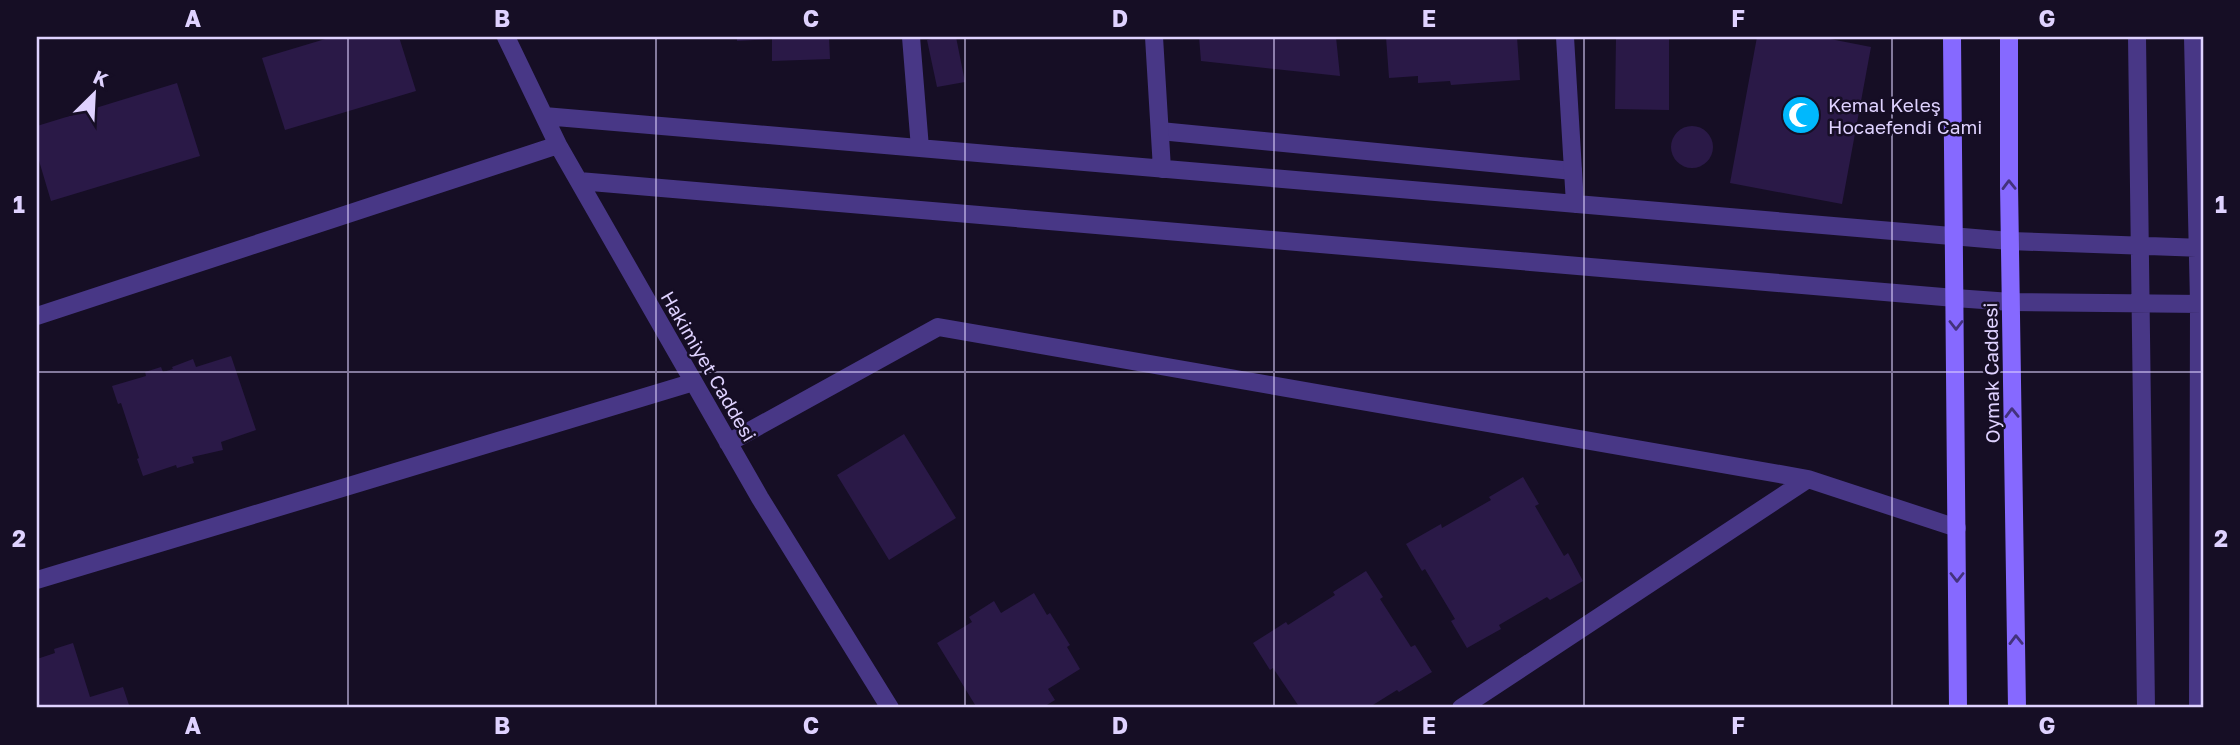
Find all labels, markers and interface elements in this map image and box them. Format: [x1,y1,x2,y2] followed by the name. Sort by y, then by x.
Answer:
[185,4,202,32] text: A
[494,4,510,32] text: B
[803,4,819,32] text: C
[1112,4,1128,32] text: D
[1422,4,1436,32] text: E
[1731,4,1745,32] text: F
[2039,4,2055,32] text: G
[60,60,130,130] north arrow
[90,65,112,91] text: K
[1828,93,1982,138] place label: Kemal Keleş Hocaefendi Cami
[1780,94,1822,136] mosque icon: Kemal Keleş Hocaefendi Cami
[2001,179,2017,190] one-way arrow
[13,190,25,218] text: 1
[2215,190,2227,218] text: 1
[657,287,761,445] street label: Hakimiyet Caddesi
[1978,302,2004,444] street label: Oymak Caddesi
[1948,321,1964,331] one-way arrow
[2005,407,2020,418] one-way arrow
[12,524,26,552] text: 2
[2214,524,2228,552] text: 2
[1949,573,1965,583] one-way arrow
[2008,634,2024,645] one-way arrow
[185,711,202,739] text: A
[494,711,510,739] text: B
[803,711,819,739] text: C
[1112,711,1128,739] text: D
[1422,711,1436,739] text: E
[1731,711,1745,739] text: F
[2039,711,2055,739] text: G

